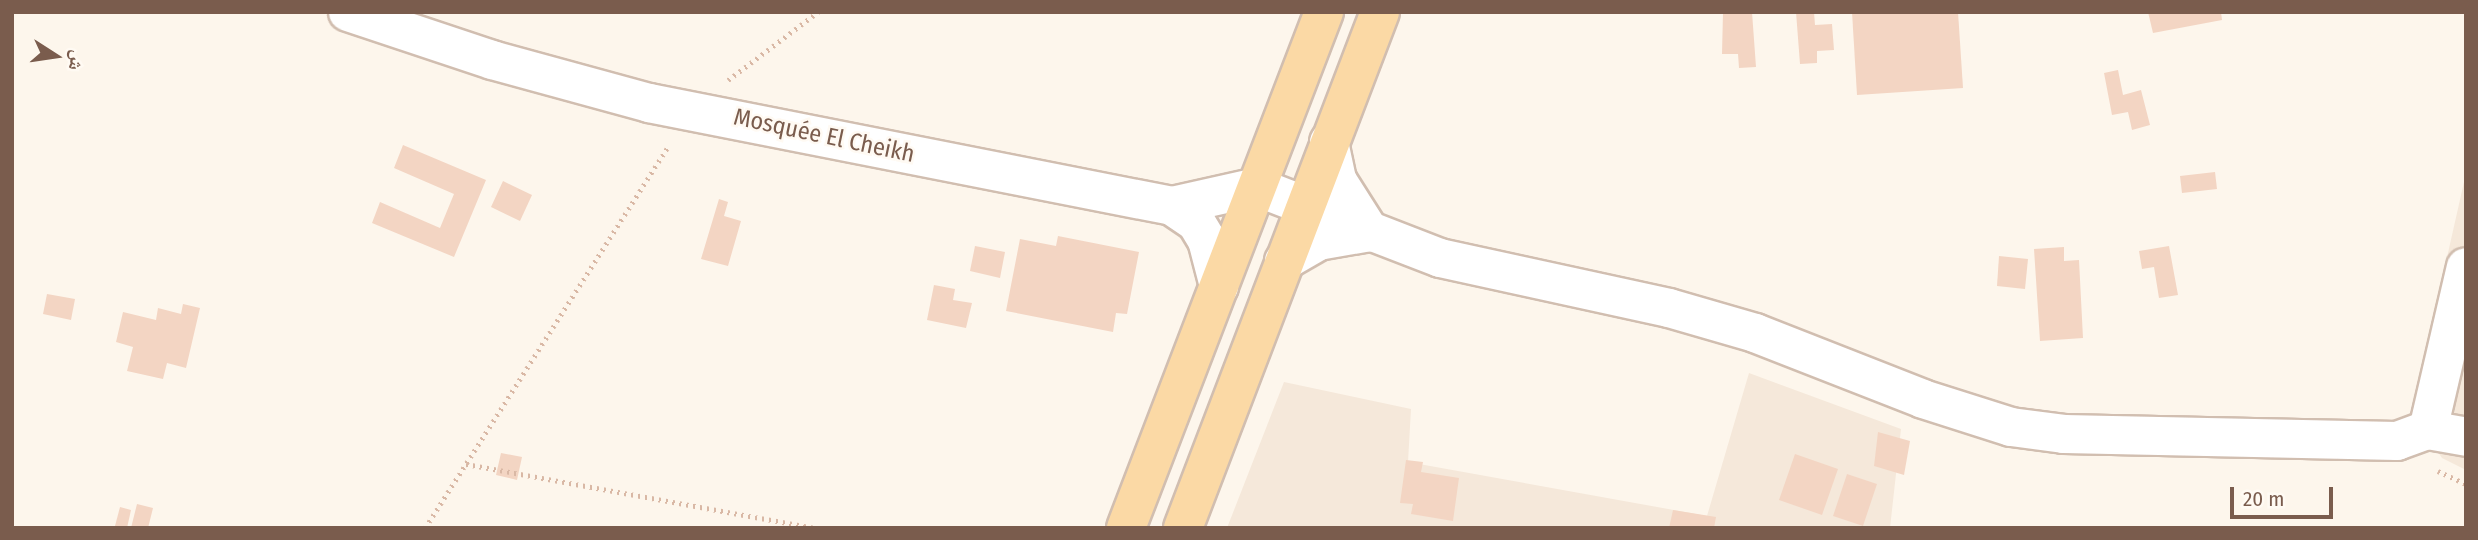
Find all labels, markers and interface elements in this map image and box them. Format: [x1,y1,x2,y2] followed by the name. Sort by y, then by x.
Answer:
[21,21,91,91] north arrow
[64,48,90,73] text: ش
[731,103,917,169] street label: Mosquée El Cheikh
[2233,474,2336,518] scale bar
[2243,486,2284,512] text: 20 m

